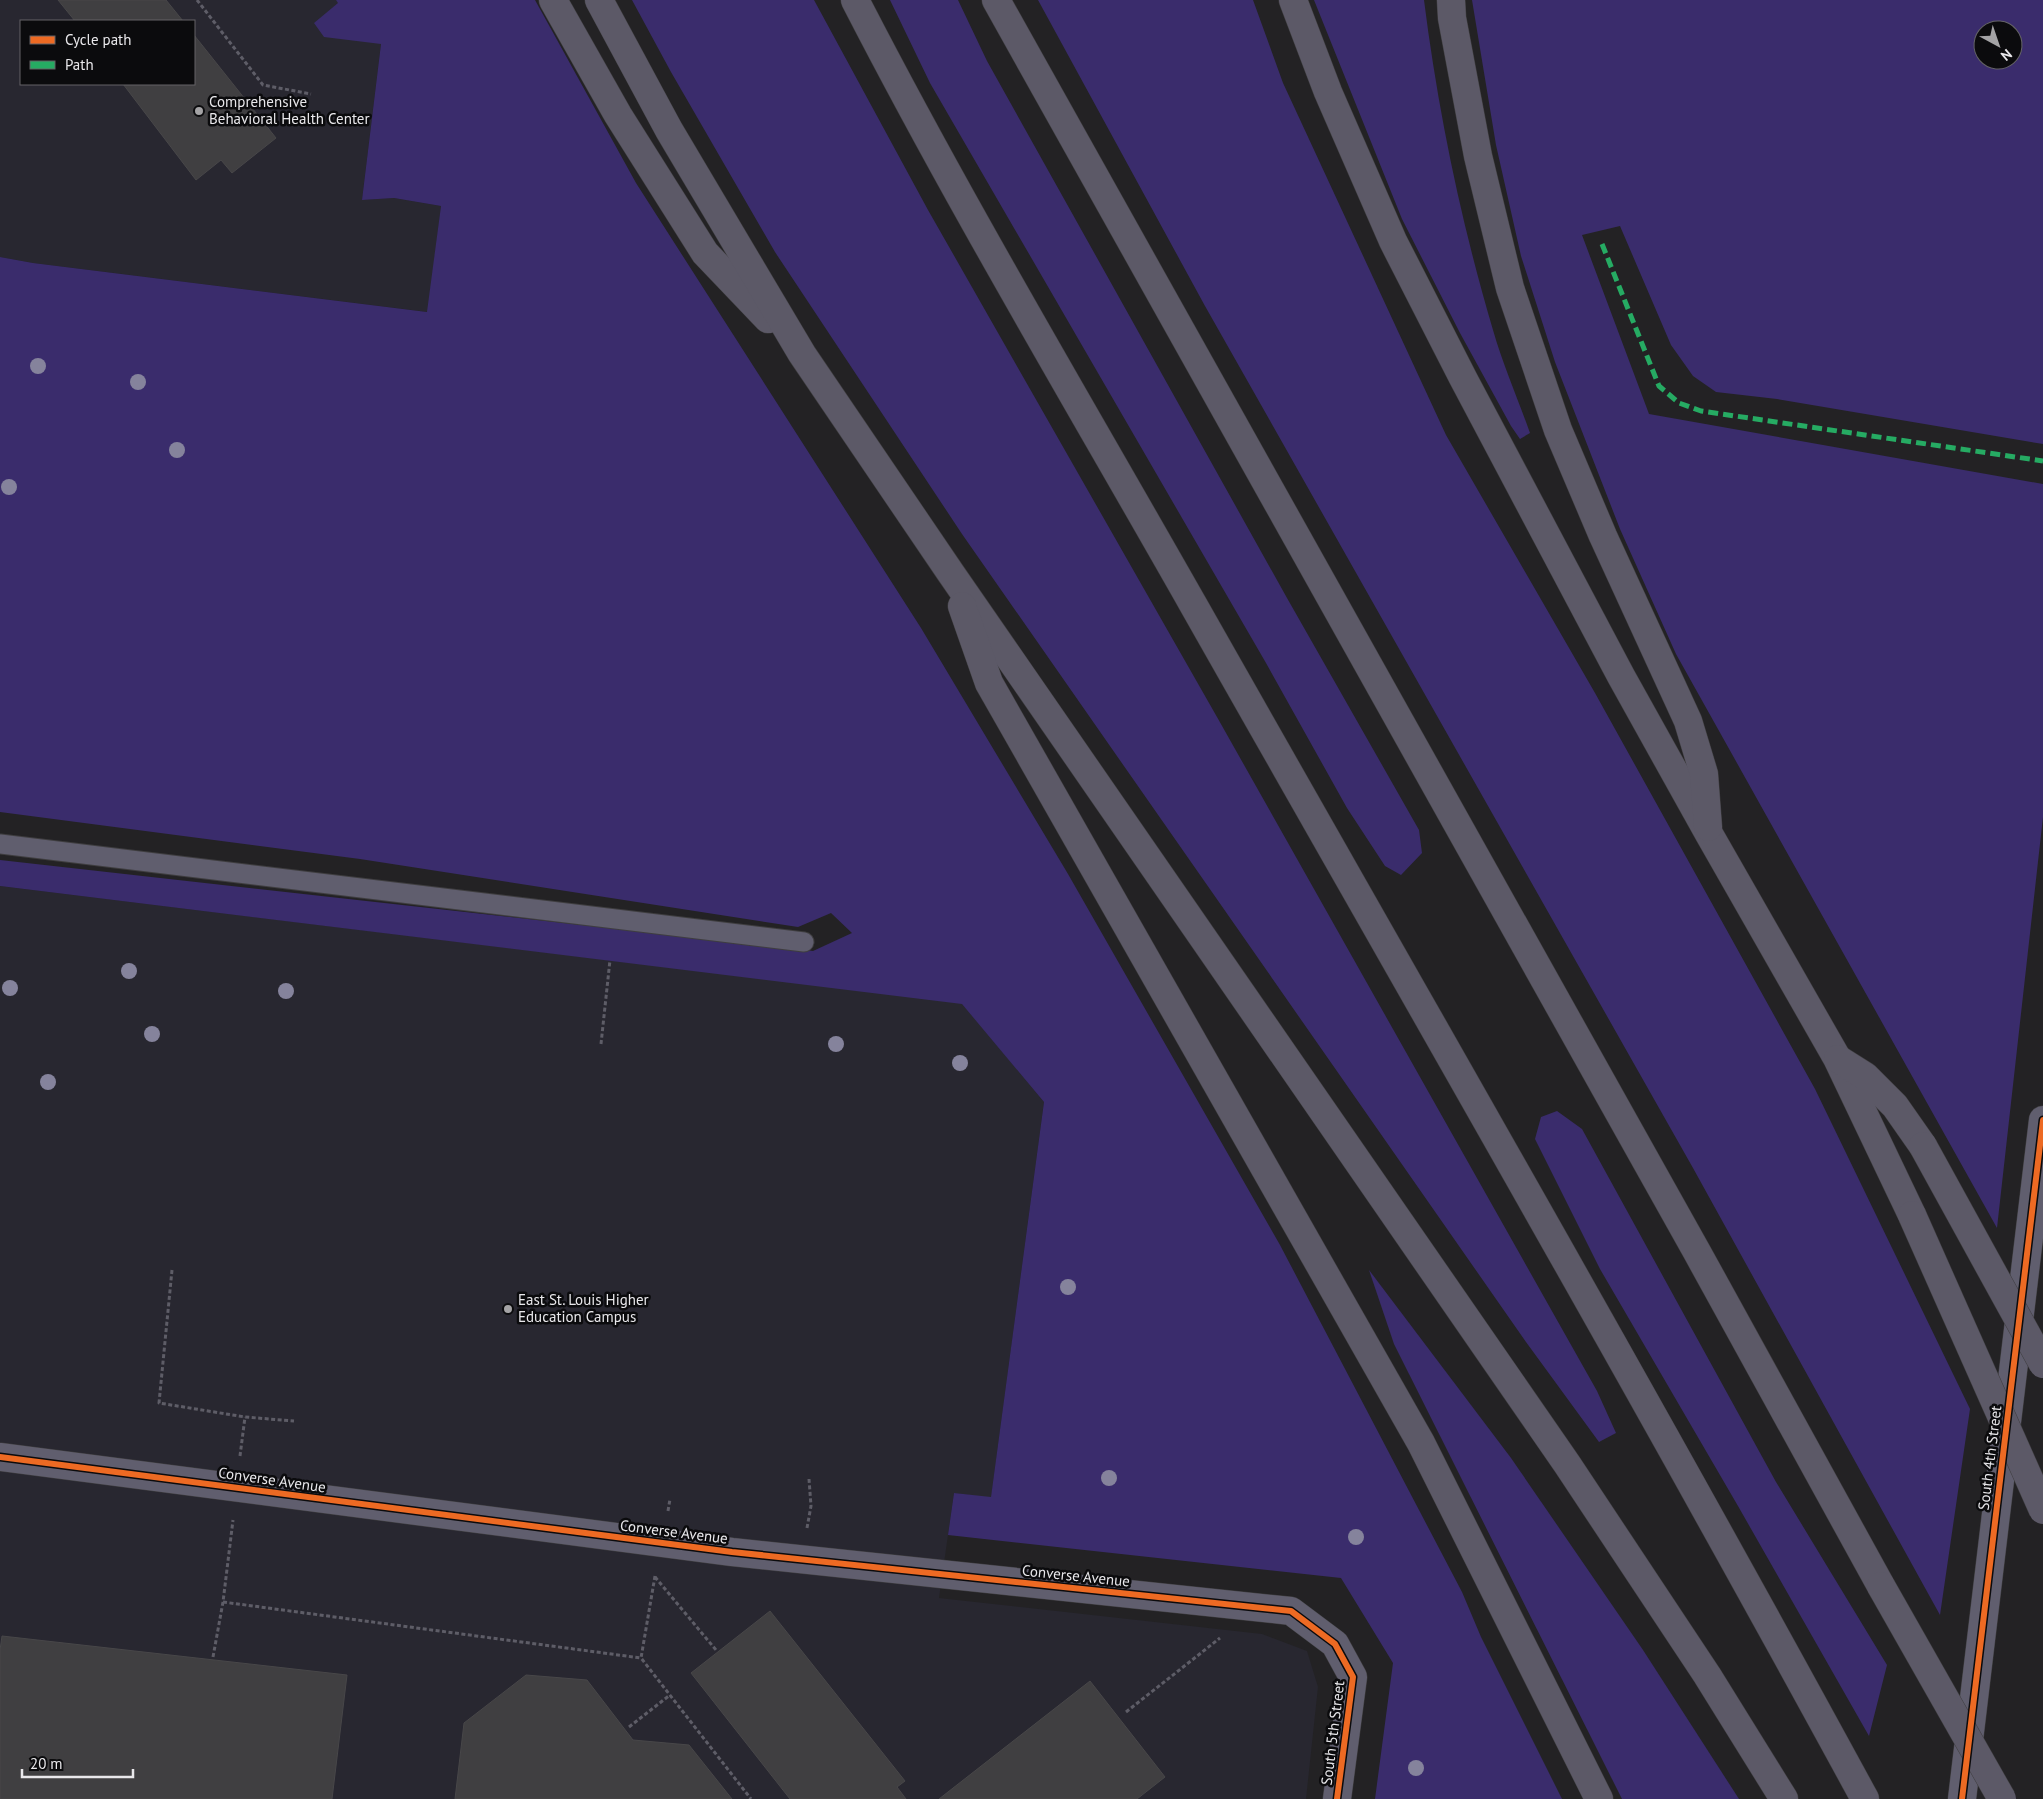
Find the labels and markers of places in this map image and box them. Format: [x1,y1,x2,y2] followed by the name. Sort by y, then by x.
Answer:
[209,92,370,128] place label: Comprehensive Behavioral Health Center
[193,105,205,117] marker: Comprehensive Behavioral Health Center
[518,1290,649,1326] place label: East St. Louis Higher Education Campus
[502,1303,514,1315] marker: East St. Louis Higher Education Campus

